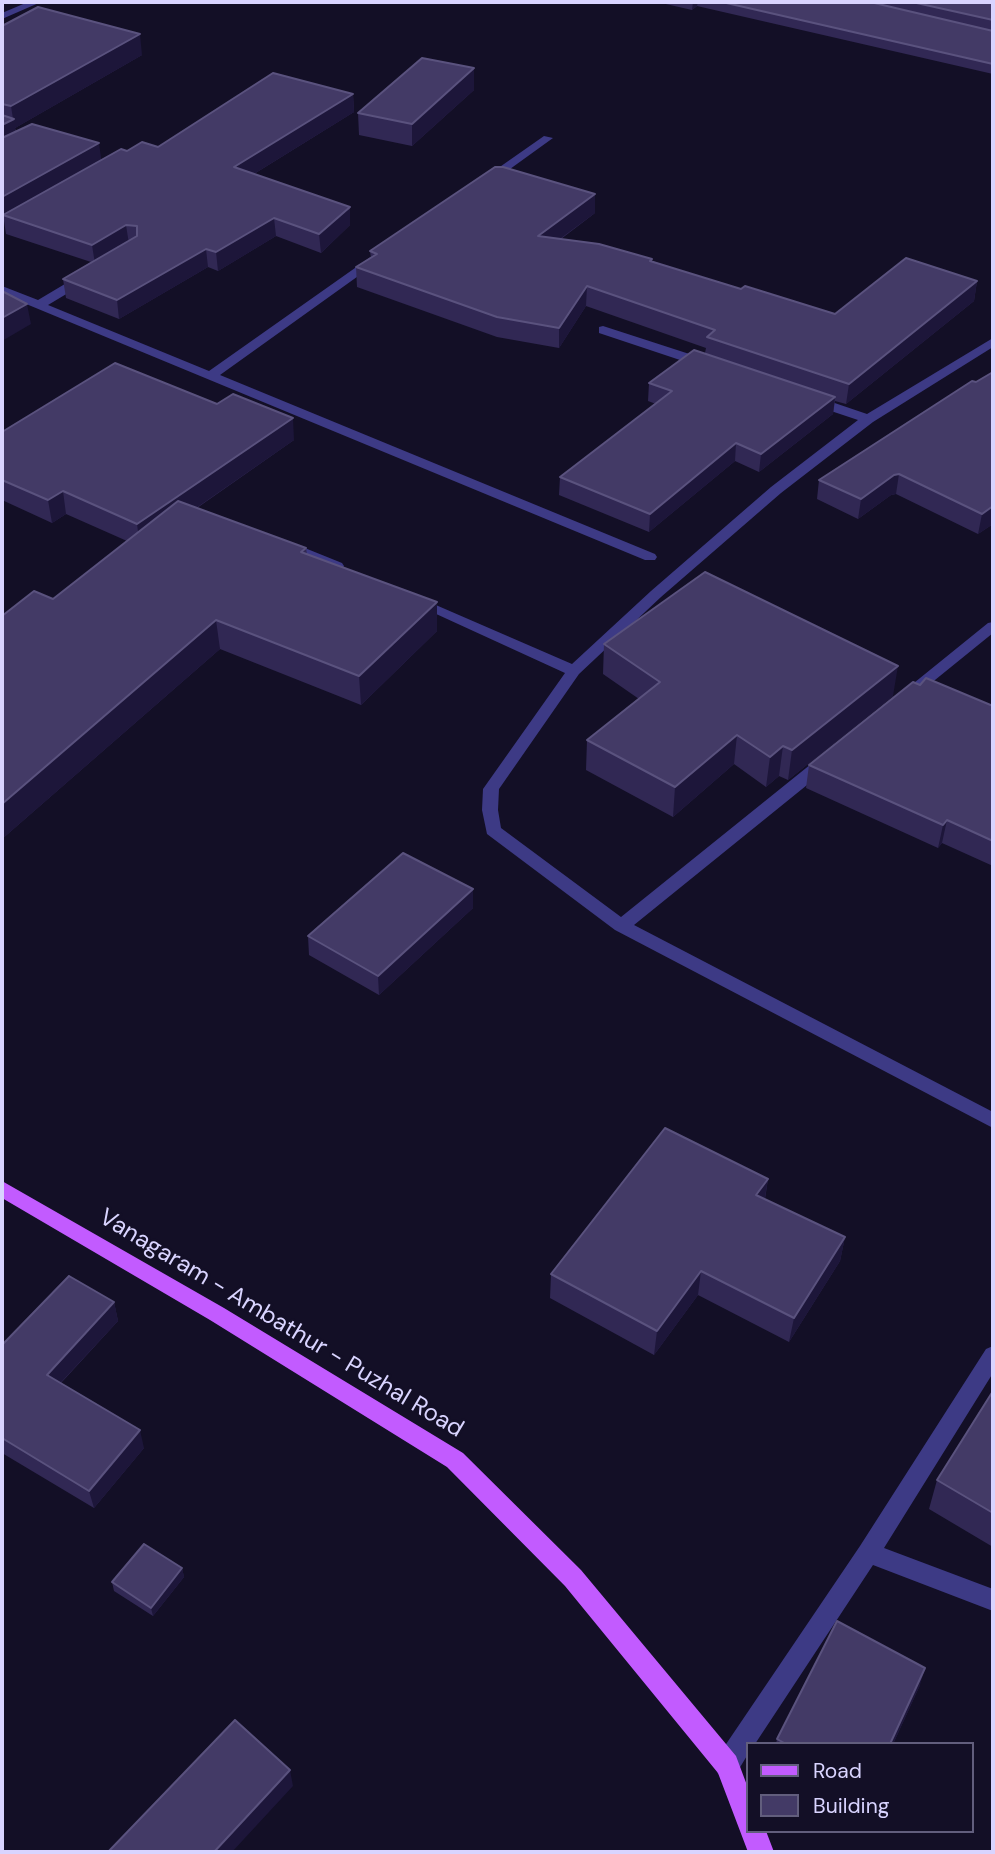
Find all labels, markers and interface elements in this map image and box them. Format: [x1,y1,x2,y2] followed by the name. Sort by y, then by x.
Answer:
[94,1204,468,1444] street label: Vanagaram - Ambathur - Puzhal Road
[746,1742,974,1833] legend
[813,1757,862,1785] text: Road
[813,1792,889,1820] text: Building

